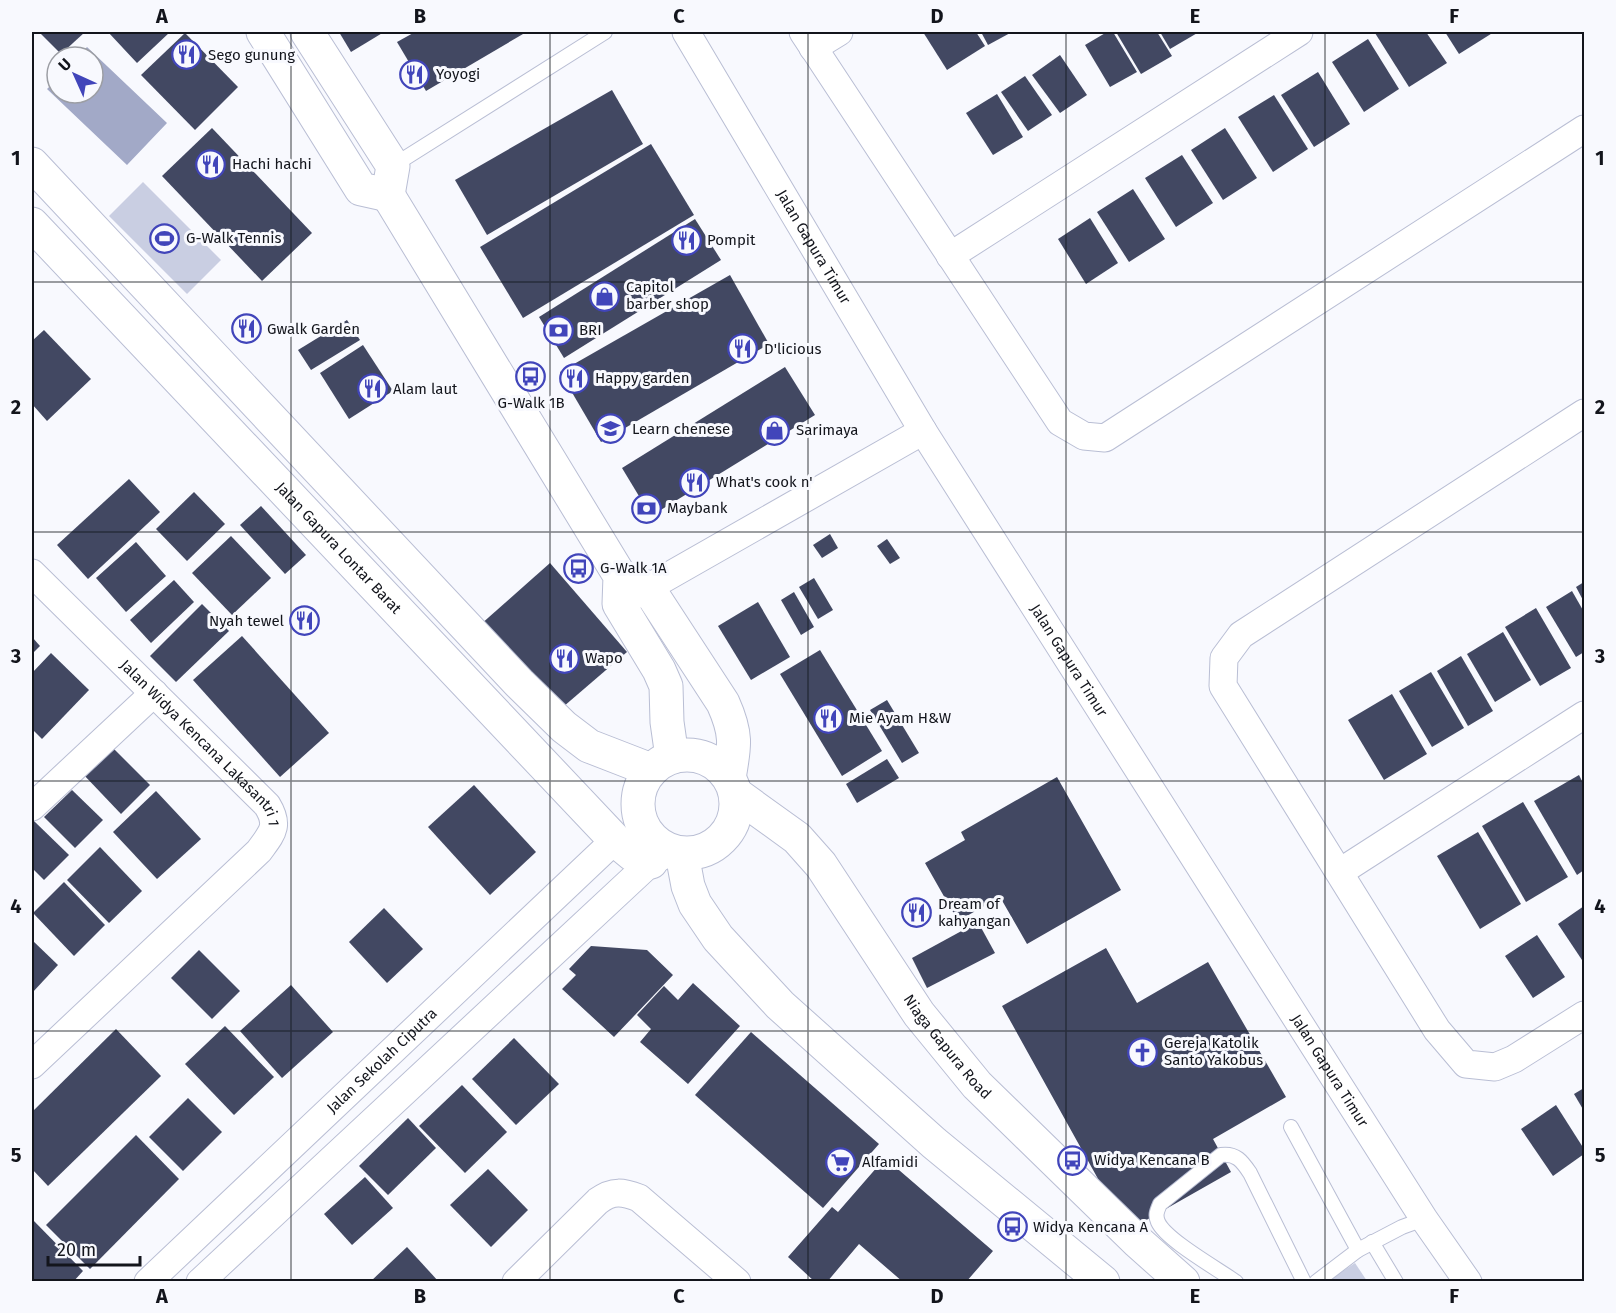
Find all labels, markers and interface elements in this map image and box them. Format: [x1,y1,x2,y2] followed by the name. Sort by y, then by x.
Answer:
[155,4,169,28] text: A
[414,4,426,28] text: B
[673,4,685,28] text: C
[930,4,944,28] text: D
[1190,4,1200,28] text: E
[1449,4,1459,28] text: F
[171,39,203,71] restaurant icon: Sego gunung
[45,45,105,105] north arrow
[208,46,295,64] place label: Sego gunung
[54,54,75,75] text: U
[399,58,431,90] restaurant icon: Yoyogi
[436,65,480,83] place label: Yoyogi
[11,146,21,170] text: 1
[1595,146,1605,170] text: 1
[195,148,227,180] restaurant icon: Hachi hachi
[232,155,312,173] place label: Hachi hachi
[773,186,855,308] street label: Jalan Gapura Timur
[149,222,181,254] sports icon: G-Walk Tennis
[670,224,702,256] restaurant icon: Pompit
[186,229,281,247] place label: G-Walk Tennis
[707,231,756,249] place label: Pompit
[626,278,709,313] place label: Capitol barber shop
[589,280,621,312] shop icon: Capitol barber shop
[230,313,262,345] restaurant icon: Gwalk Garden
[542,314,574,346] bank icon: BRI
[267,320,360,338] place label: Gwalk Garden
[579,321,602,339] place label: BRI
[727,333,759,365] restaurant icon: D'licious
[764,340,821,358] place label: D'licious
[515,360,547,392] bus stop icon: G-Walk 1B
[558,362,590,394] restaurant icon: Happy garden
[595,369,689,387] place label: Happy garden
[356,373,388,405] restaurant icon: Alam laut
[393,380,458,398] place label: Alam laut
[497,394,565,412] place label: G-Walk 1B
[11,395,21,419] text: 2
[1595,395,1605,419] text: 2
[595,413,627,445] school or university icon: Learn chenese
[759,414,791,446] shop icon: Sarimaya
[632,420,730,438] place label: Learn chenese
[796,421,858,439] place label: Sarimaya
[679,466,711,498] restaurant icon: What's cook n'
[716,473,813,491] place label: What's cook n'
[272,478,406,618] street label: Jalan Gapura Lontar Barat
[630,492,662,524] bank icon: Maybank
[667,499,728,517] place label: Maybank
[563,552,595,584] bus stop icon: G-Walk 1A
[600,559,667,577] place label: G-Walk 1A
[1026,601,1111,720] street label: Jalan Gapura Timur
[289,605,321,637] restaurant icon: Nyah tewel
[209,612,285,630] place label: Nyah tewel
[548,642,580,674] restaurant icon: Wapo
[10,644,21,668] text: 3
[1594,644,1605,668] text: 3
[585,649,623,667] place label: Wapo
[116,656,283,826] street label: Jalan Widya Kencana Lakasantri 1
[812,702,844,734] restaurant icon: Mie Ayam H&W
[849,709,952,727] place label: Mie Ayam H&W
[10,894,22,918] text: 4
[1594,894,1606,918] text: 4
[938,895,1011,930] place label: Dream of kahyangan
[901,897,933,929] restaurant icon: Dream of kahyangan
[900,991,995,1103] street label: Niaga Gapura Road
[323,1004,441,1117] street label: Jalan Sekolah Ciputra
[1287,1011,1372,1130] street label: Jalan Gapura Timur
[1164,1034,1263,1069] place label: Gereja Katolik Santo Yakobus
[1127,1036,1159,1068] church icon: Gereja Katolik Santo Yakobus
[11,1143,22,1167] text: 5
[1595,1143,1606,1167] text: 5
[1057,1144,1089,1176] bus stop icon: Widya Kencana B
[825,1146,857,1178] supermarket icon: Alfamidi
[1094,1151,1210,1169] place label: Widya Kencana B
[862,1153,918,1171] place label: Alfamidi
[996,1211,1028,1243] bus stop icon: Widya Kencana A
[1033,1218,1149,1236] place label: Widya Kencana A
[48,1229,140,1267] scale bar
[57,1239,96,1261] text: 20 m
[155,1284,169,1308] text: A
[414,1284,426,1308] text: B
[673,1284,685,1308] text: C
[930,1284,944,1308] text: D
[1190,1284,1200,1308] text: E
[1449,1284,1459,1308] text: F

